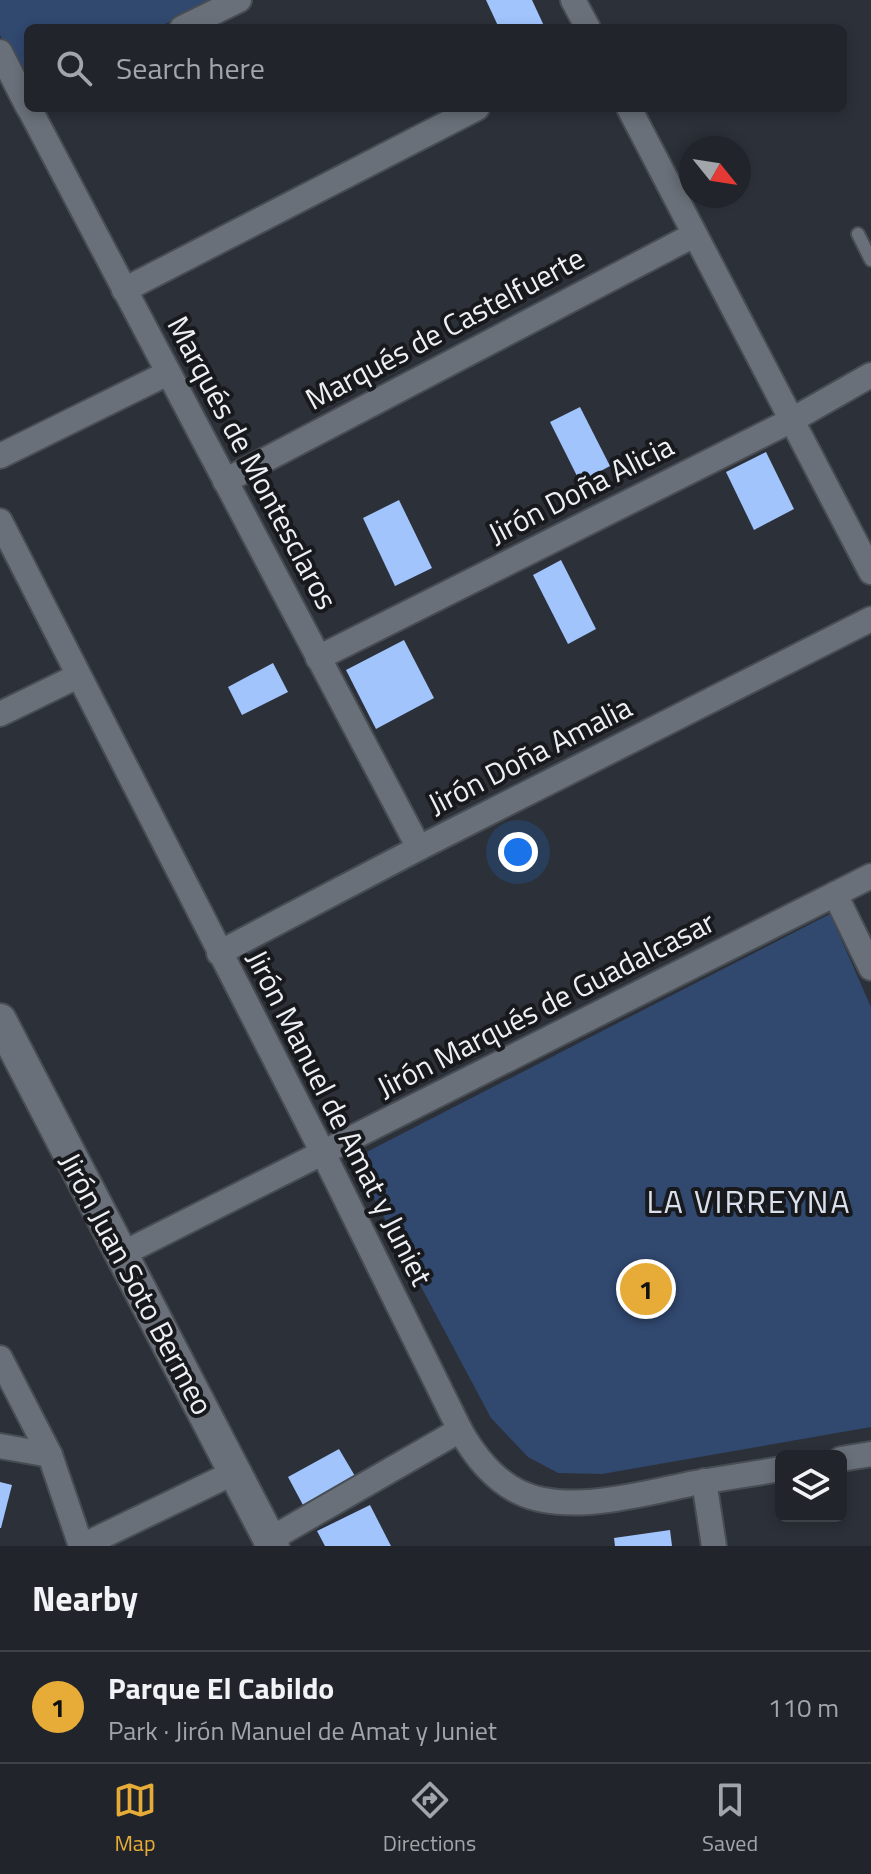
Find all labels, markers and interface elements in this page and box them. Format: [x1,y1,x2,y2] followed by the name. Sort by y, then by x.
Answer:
[24,24,847,112] search box
[116,45,265,91] text: Search here
[52,46,96,90] icon: search
[679,136,751,208] north arrow
[297,235,592,421] street label: Marqués de Castelfuerte
[156,308,350,618] street label: Marqués de Montesclaros
[480,423,681,556] street label: Jirón Doña Alicia
[420,684,639,826] street label: Jirón Doña Amalia
[498,832,538,872] your location
[369,899,723,1109] street label: Jirón Marqués de Guadalcasar
[235,942,445,1294] street label: Jirón Manuel de Amat y Juniet
[48,1144,226,1423] street label: Jirón Juan Soto Bermeo
[647,1177,851,1225] district label: LA VIRREYNA
[620,1259,672,1319] pin: 1
[775,1450,847,1522] map controls
[775,1450,847,1522] button: layers
[32,1572,138,1624] text: Nearby
[108,1665,334,1711] text: Parque El Cabildo
[51,1688,65,1727] text: 1
[768,1688,839,1727] text: 110 m
[108,1711,497,1750] text: Park · Jirón Manuel de Amat y Juniet
[113,1778,157,1860] tab: Map
[383,1778,476,1860] tab: Directions
[702,1778,758,1860] tab: Saved

